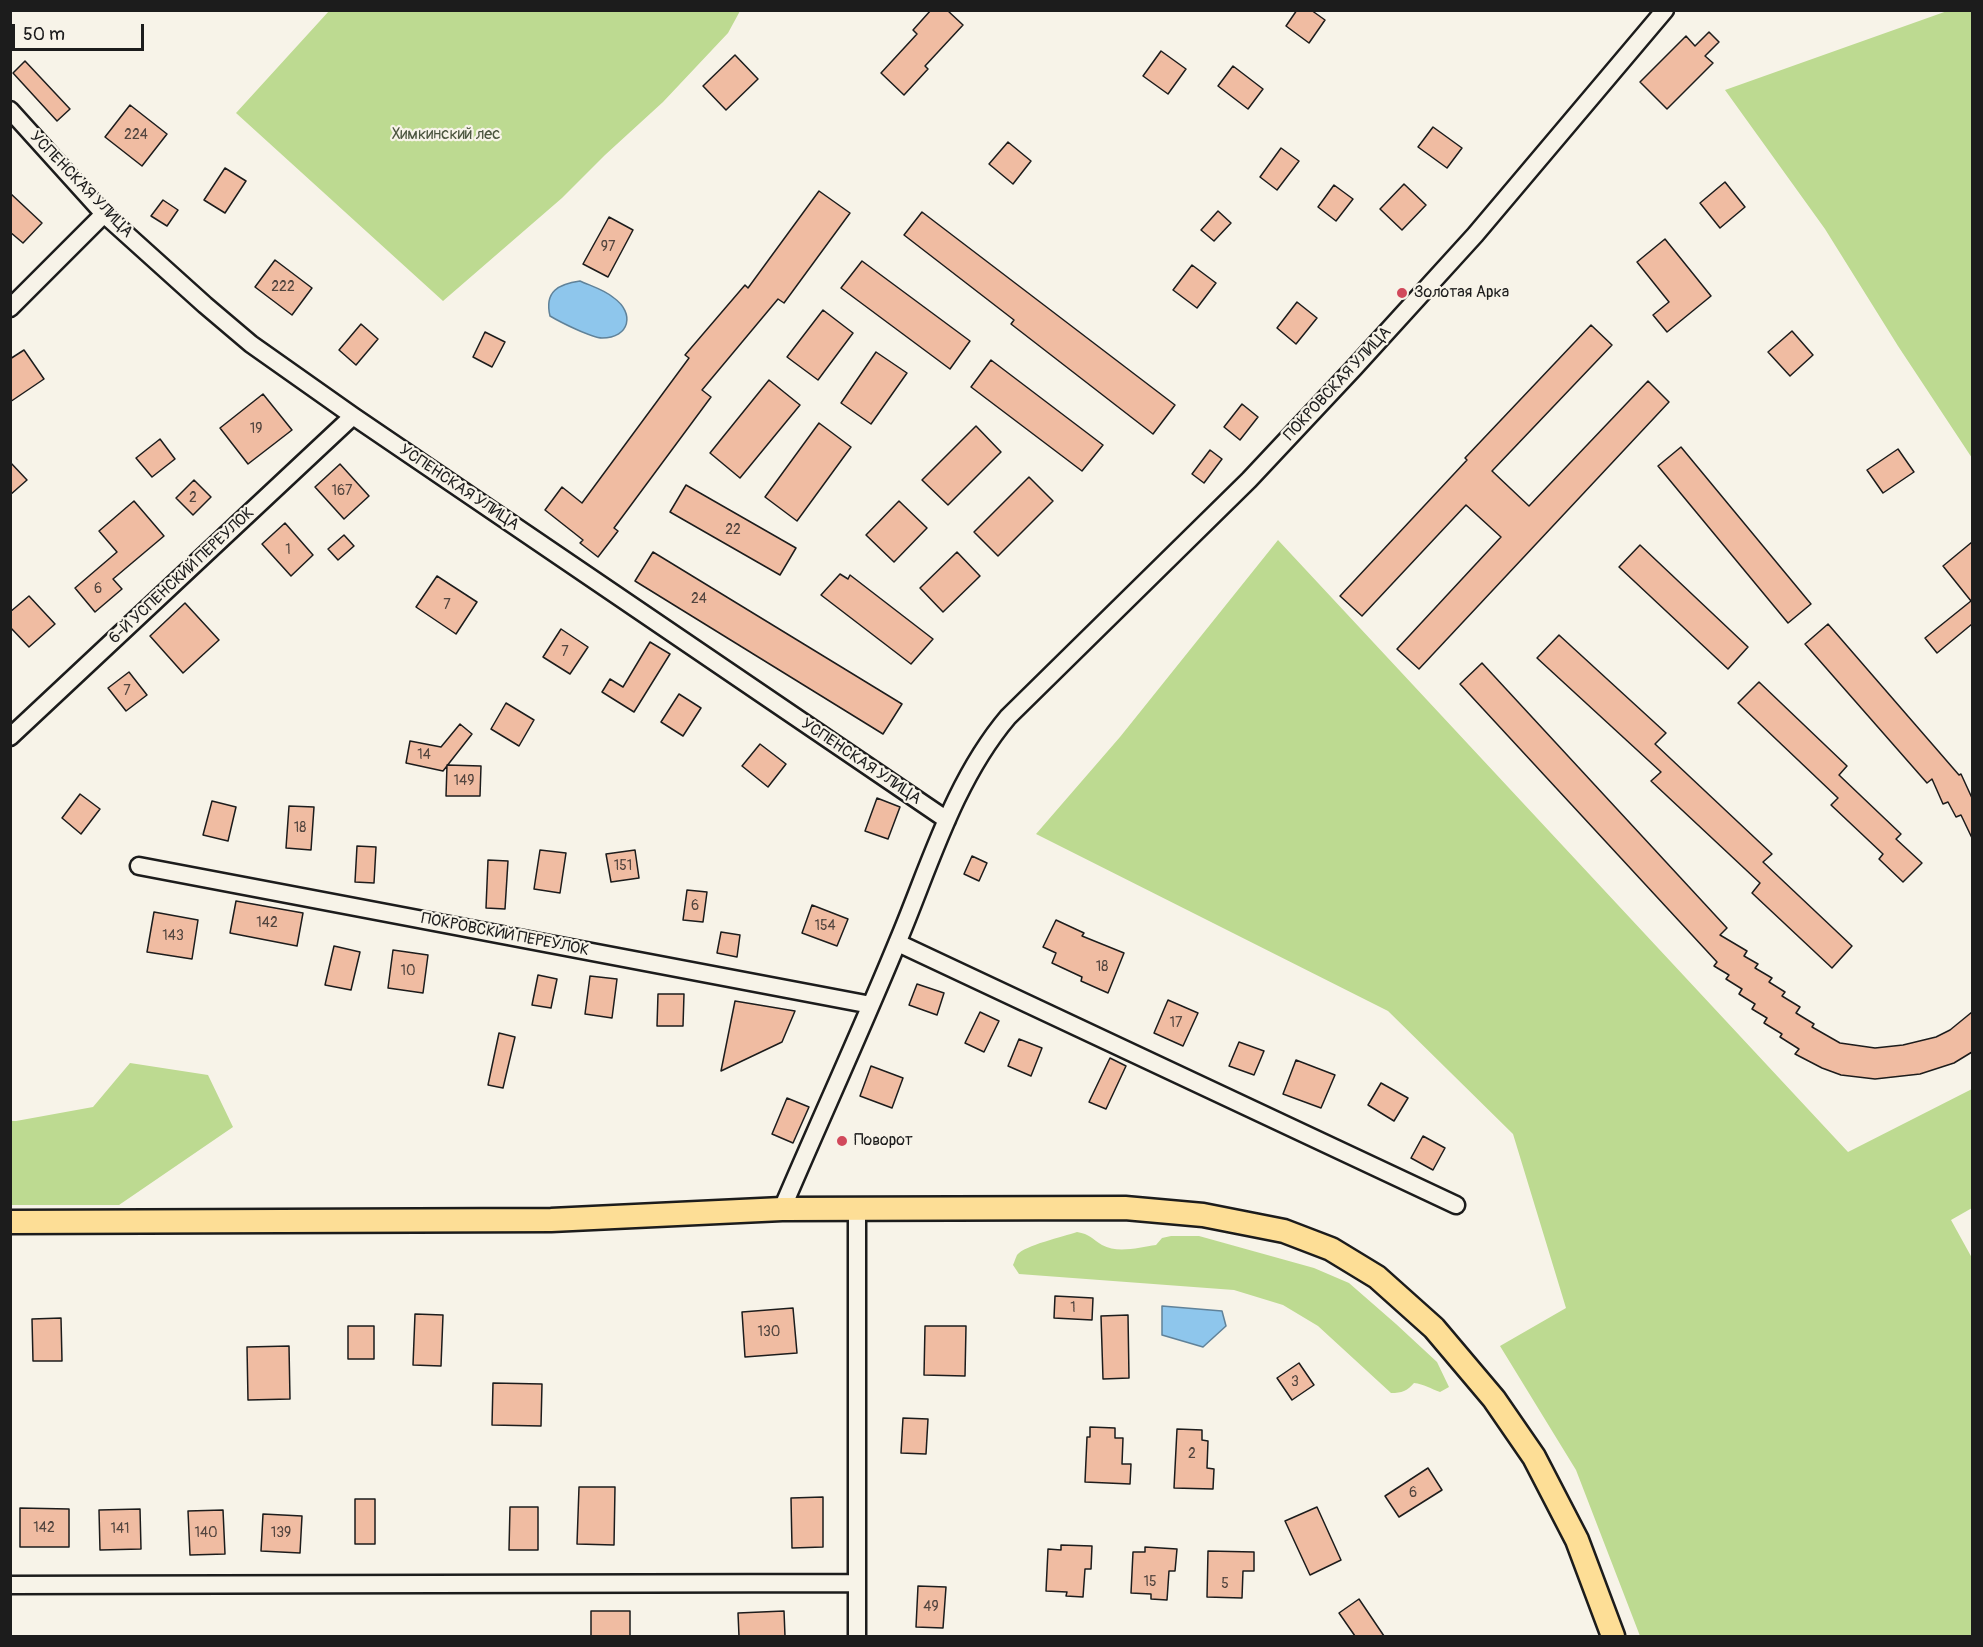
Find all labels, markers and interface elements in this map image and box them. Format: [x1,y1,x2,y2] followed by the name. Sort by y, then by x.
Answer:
[15,12,147,50] scale bar
[23,23,65,46] text: 50 m
[392,125,500,145] park label: Химкинский лес
[124,127,148,143] house number: 224
[25,128,137,242] street label: УСПЕНСКАЯ УЛИЦА
[601,239,615,255] house number: 97
[271,279,295,295] house number: 222
[1414,283,1509,303] place label: Золотая Арка
[1395,286,1409,300] marker: Золотая Арка
[1280,323,1396,445] street label: ПОКРОВСКАЯ УЛИЦА
[250,421,262,437] house number: 19
[395,441,523,535] street label: УСПЕНСКАЯ УЛИЦА
[332,483,352,499] house number: 167
[189,490,197,506] house number: 2
[106,504,258,648] street label: 6-Й УСПЕНСКИЙ ПЕРЕУЛОК
[725,522,741,538] house number: 22
[285,542,291,558] house number: 1
[94,581,102,597] house number: 6
[691,591,707,607] house number: 24
[443,597,451,613] house number: 7
[561,644,569,660] house number: 7
[123,683,131,699] house number: 7
[797,715,925,809] street label: УСПЕНСКАЯ УЛИЦА
[417,747,431,763] house number: 14
[454,773,474,789] house number: 149
[294,820,306,836] house number: 18
[614,858,632,874] house number: 151
[691,898,699,914] house number: 6
[419,909,591,961] street label: ПОКРОВСКИЙ ПЕРЕУЛОК
[256,915,278,931] house number: 142
[814,918,836,934] house number: 154
[162,928,184,944] house number: 143
[1096,959,1108,975] house number: 18
[400,963,416,979] house number: 10
[1170,1015,1182,1031] house number: 17
[854,1131,913,1151] place label: Поворот
[835,1134,849,1148] marker: Поворот
[1070,1300,1076,1316] house number: 1
[758,1324,780,1340] house number: 130
[1291,1374,1299,1390] house number: 3
[1188,1446,1196,1462] house number: 2
[1409,1485,1417,1501] house number: 6
[33,1520,55,1536] house number: 142
[110,1521,130,1537] house number: 141
[194,1525,218,1541] house number: 140
[271,1525,291,1541] house number: 139
[1143,1574,1157,1590] house number: 15
[1221,1576,1229,1592] house number: 5
[923,1599,939,1615] house number: 49

